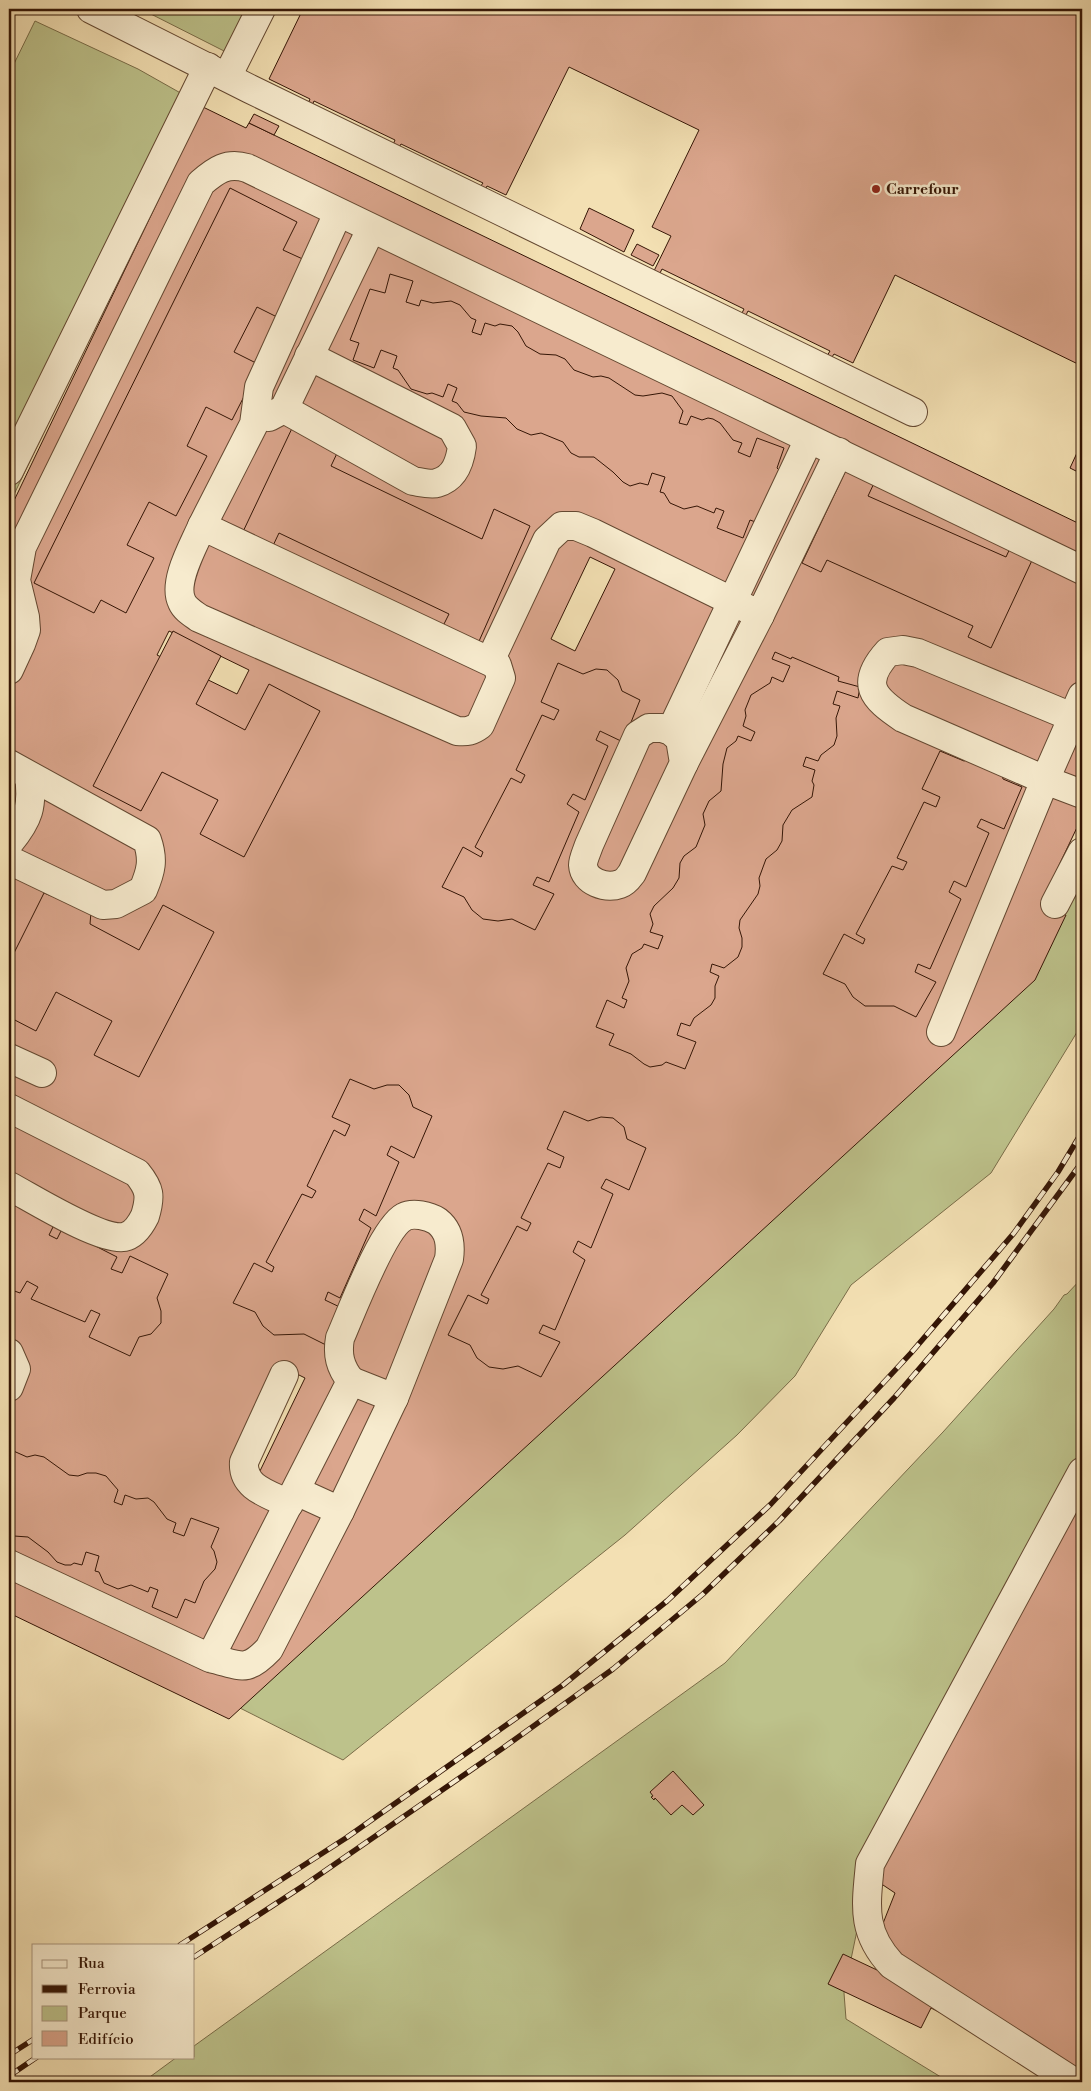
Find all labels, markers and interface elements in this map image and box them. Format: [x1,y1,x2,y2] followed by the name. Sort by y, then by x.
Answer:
[886,180,959,199] place label: Carrefour
[870,183,882,195] marker: Carrefour
[32,1944,195,2058] legend
[78,1954,105,1973] text: Rua
[78,1980,136,1999] text: Ferrovia
[78,2004,127,2023] text: Parque
[78,2030,134,2049] text: Edifício

